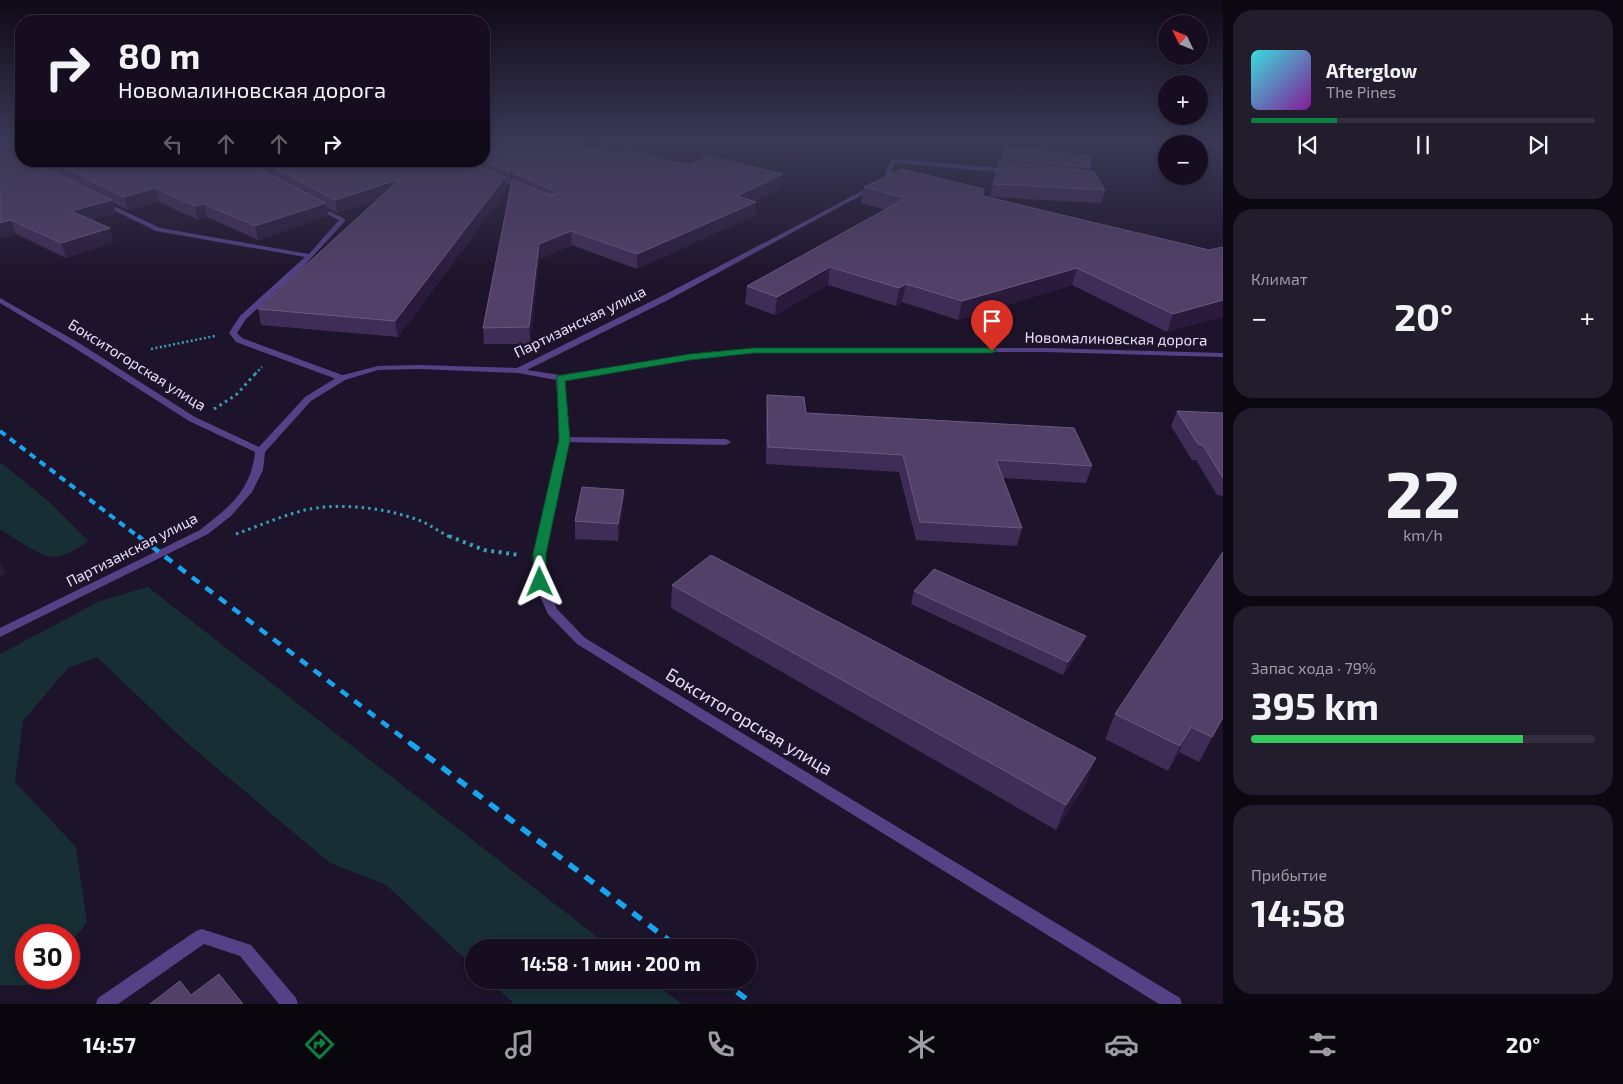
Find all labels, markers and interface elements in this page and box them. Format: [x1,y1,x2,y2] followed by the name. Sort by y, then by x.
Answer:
[1158,15,1208,65] north arrow
[1158,15,1208,185] map controls
[118,34,200,76] text: 80 m
[35,35,100,100] icon: right
[1326,59,1417,82] text: Afterglow
[1158,75,1208,125] button: +
[118,76,386,102] text: Новомалиновская дорога
[1326,82,1396,101] text: The Pines
[159,130,187,158] icon: left
[212,130,240,158] icon: ahead
[265,130,293,158] icon: ahead
[318,130,346,158] icon: right
[1294,131,1322,159] icon: previous
[1409,131,1437,159] icon: pause
[1524,131,1552,159] icon: next
[1158,135,1208,185] button: −
[1251,269,1308,288] text: Климат
[511,281,649,362] street label: Партизанская улица
[1394,293,1453,339] text: 20°
[971,300,1013,351] pin
[1251,300,1267,334] text: −
[1580,300,1595,334] text: +
[978,307,1006,335] icon: arrive
[65,314,210,415] street label: Бокситогорская улица
[1024,327,1208,349] street label: Новомалиновская дорога
[1385,453,1461,531] text: 22
[63,508,201,591] street label: Партизанская улица
[1403,525,1443,544] text: km/h
[513,555,565,607] position arrow
[1251,658,1376,677] text: Запас хода · 79%
[662,663,837,780] street label: Бокситогорская улица
[1251,682,1379,728] text: 395 km
[1251,865,1327,884] text: Прибытие
[1251,889,1346,935] text: 14:58
[15,924,80,989] speed limit sign: 30
[521,952,701,975] text: 14:58 · 1 мин · 200 m
[302,1027,337,1062] icon: directions
[502,1027,537,1062] icon: music
[703,1027,738,1062] icon: phone
[904,1027,939,1062] icon: climate
[1104,1027,1139,1062] icon: car
[1305,1027,1340,1062] icon: filters
[83,1031,136,1057] text: 14:57
[1506,1031,1540,1057] text: 20°

